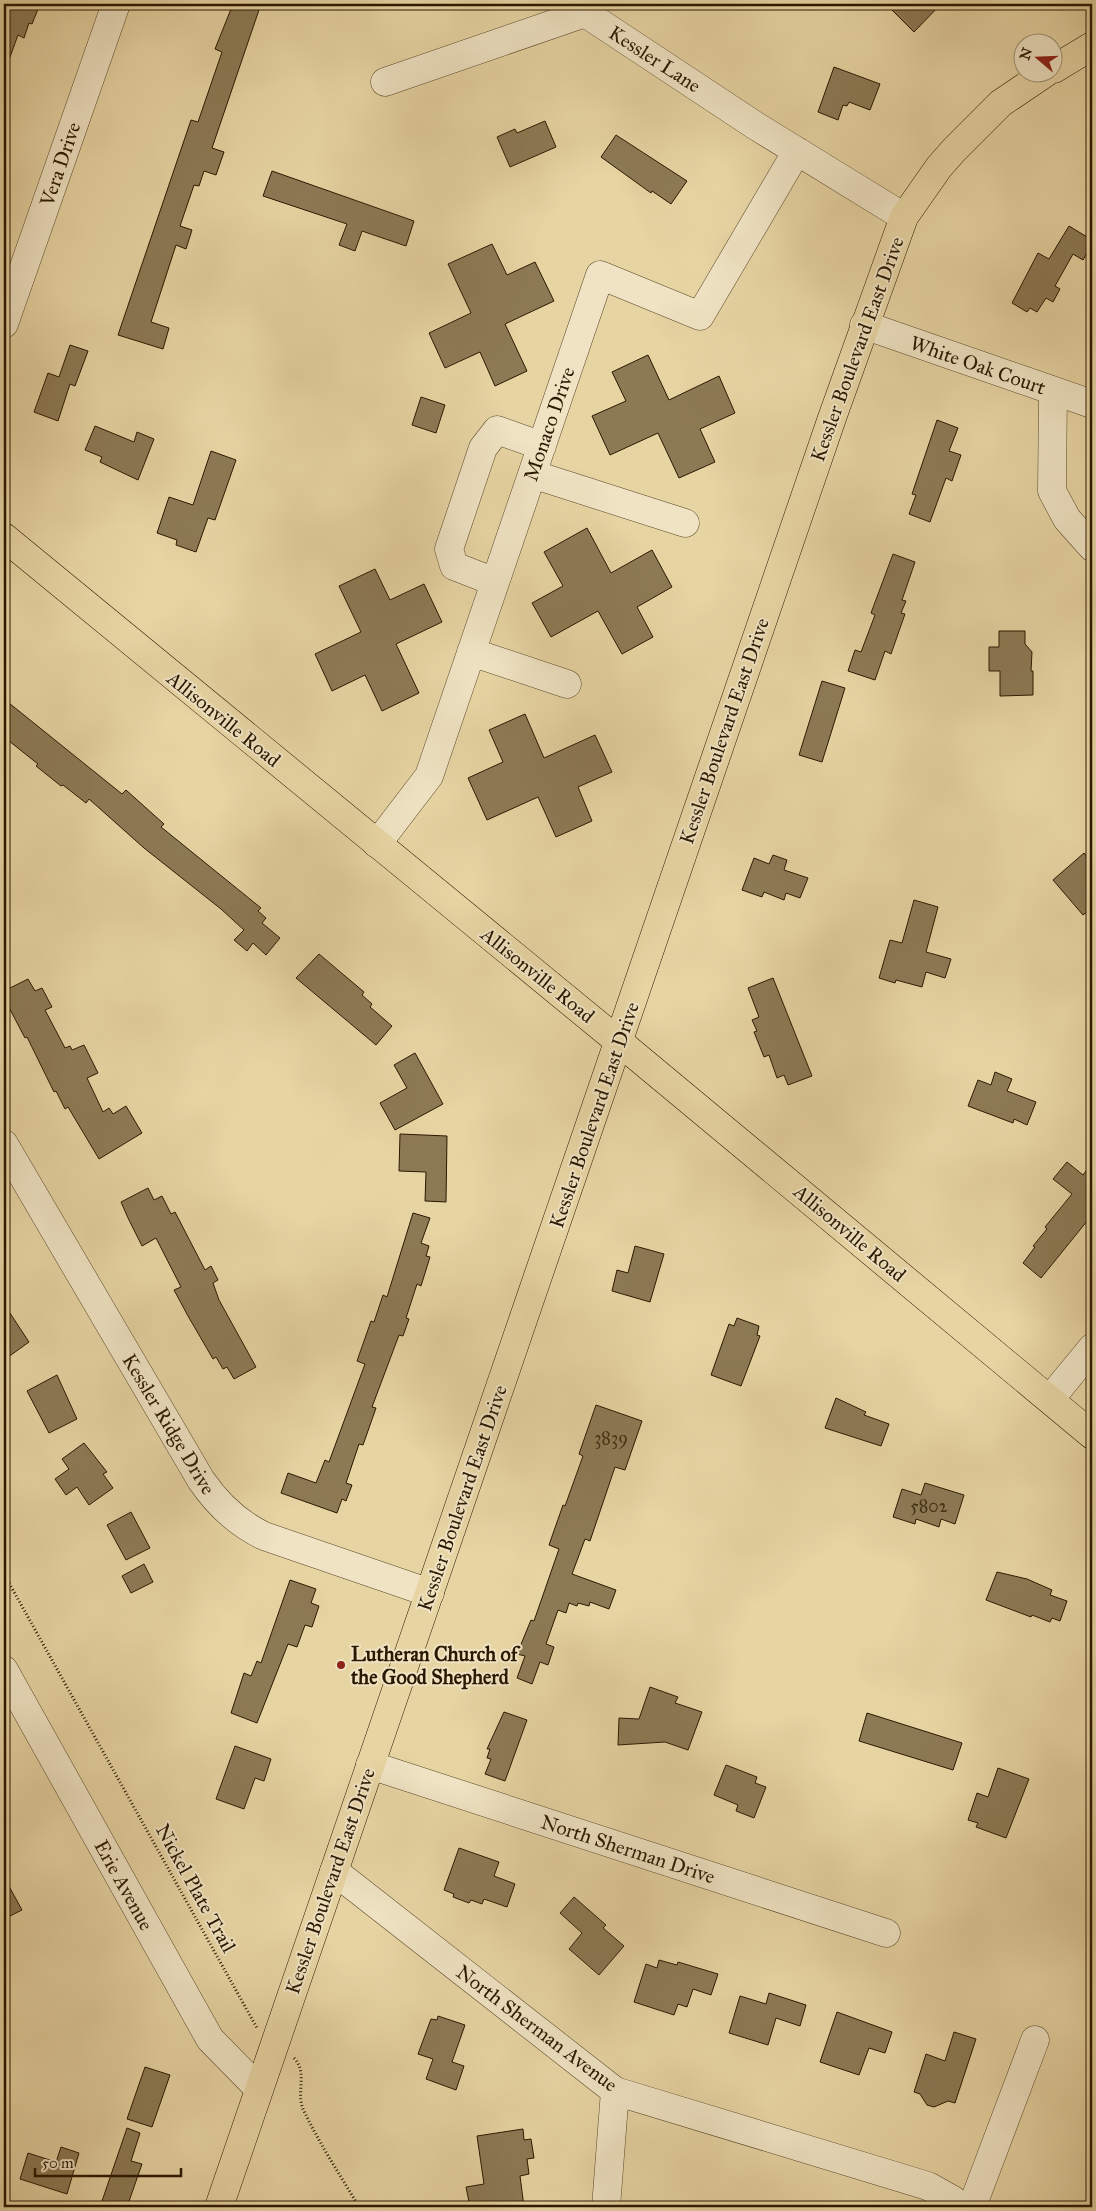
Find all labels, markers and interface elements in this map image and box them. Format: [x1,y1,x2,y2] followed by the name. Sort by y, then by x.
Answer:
[605,20,705,98] street label: Kessler Lane
[1014,32,1064,82] north arrow
[1016,45,1036,62] text: N
[34,119,86,210] street label: Vera Drive
[805,233,909,465] street label: Kessler Boulevard East Drive
[907,331,1049,399] street label: White Oak Court
[518,364,580,484] street label: Monaco Drive
[674,615,774,847] street label: Kessler Boulevard East Drive
[162,665,286,772] street label: Allisonville Road
[476,921,600,1028] street label: Allisonville Road
[544,999,644,1231] street label: Kessler Boulevard East Drive
[788,1178,911,1287] street label: Allisonville Road
[117,1349,221,1499] street label: Kessler Ridge Drive
[412,1382,512,1614] street label: Kessler Boulevard East Drive
[594,1427,628,1449] house number: 3839
[910,1495,948,1517] house number: 5802
[350,1642,521,1690] place label: Lutheran Church of the Good Shepherd
[335,1659,347,1671] marker: Lutheran Church of the Good Shepherd
[280,1765,380,1997] street label: Kessler Boulevard East Drive
[538,1809,718,1889] street label: North Sherman Drive
[151,1820,241,1957] street label: Nickel Plate Trail
[89,1835,159,1935] street label: Erie Avenue
[452,1960,622,2096] street label: North Sherman Avenue
[35,2146,181,2178] scale bar
[42,2154,74,2172] text: 50 m

